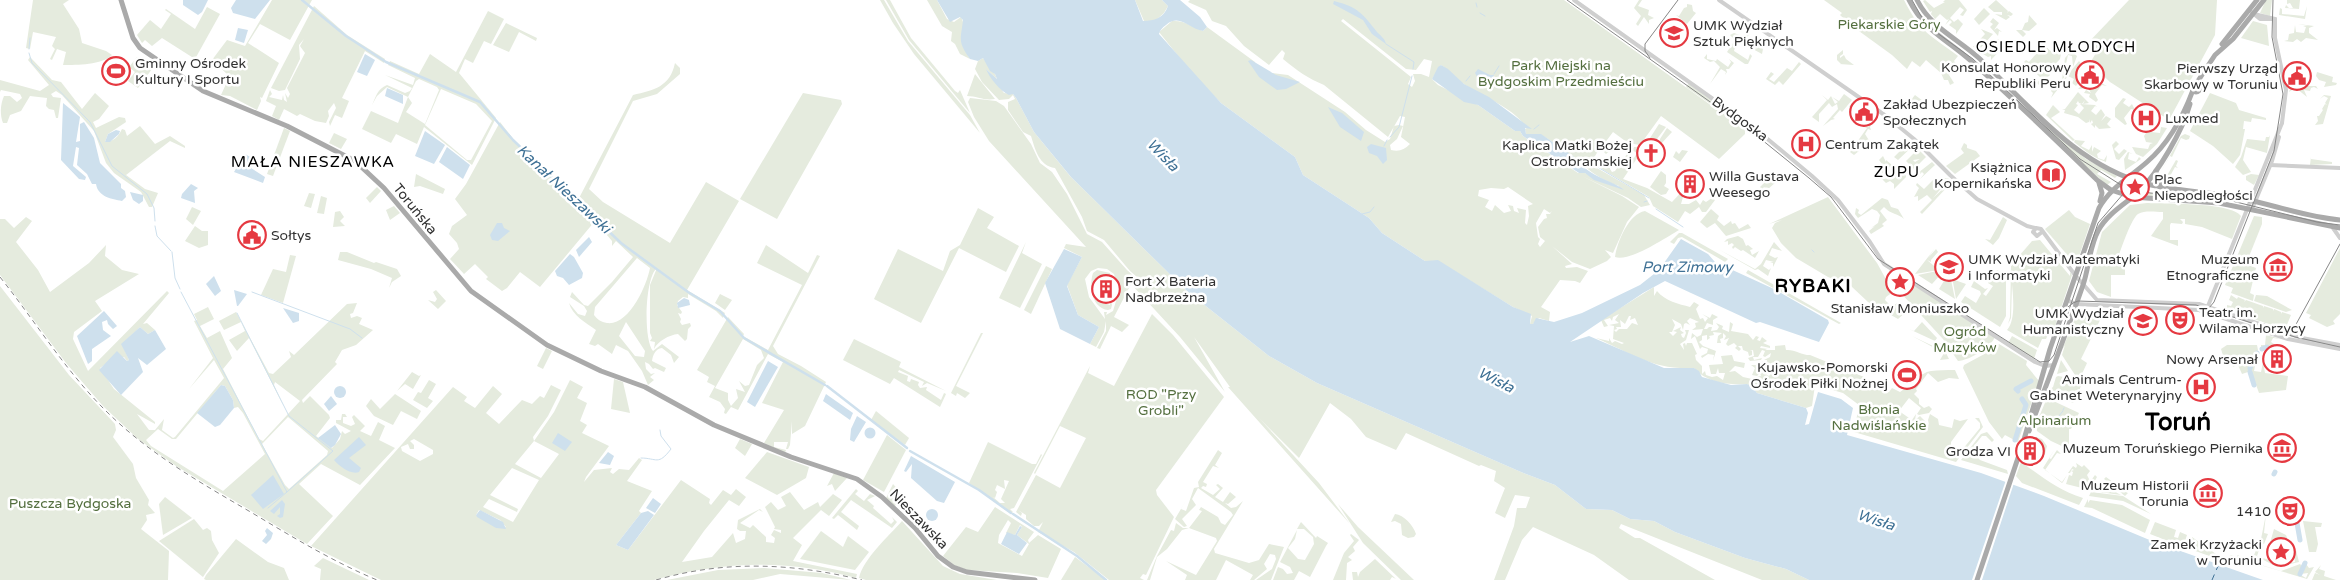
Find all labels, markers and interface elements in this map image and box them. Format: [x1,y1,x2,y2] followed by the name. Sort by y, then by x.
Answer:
[1838,16,1941,33] park label: Piekarskie Góry
[1693,17,1794,50] place label: UMK Wydział Sztuk Pięknych
[1659,18,1689,48] school or university icon: UMK Wydział Sztuk Pięknych
[1976,38,2136,56] district label: OSIEDLE MŁODYCH
[135,55,246,88] place label: Gminny Ośrodek Kultury I Sportu
[101,56,131,86] sports icon: Gminny Ośrodek Kultury I Sportu
[1478,57,1644,90] park label: Park Miejski na Bydgoskim Przedmieściu
[1941,59,2071,92] place label: Konsulat Honorowy Republiki Peru
[2075,60,2105,90] public building icon: Konsulat Honorowy Republiki Peru
[2144,60,2278,93] place label: Pierwszy Urząd Skarbowy w Toruniu
[2282,61,2312,91] public building icon: Pierwszy Urząd Skarbowy w Toruniu
[1709,93,1771,145] street label: Bydgoska
[1883,96,2017,129] place label: Zakład Ubezpieczeń Społecznych
[1849,97,1879,127] public building icon: Zakład Ubezpieczeń Społecznych
[2131,103,2161,133] hospital icon: Luxmed
[2165,110,2219,127] place label: Luxmed
[1791,129,1821,159] hospital icon: Centrum Zakątek
[1143,135,1183,175] water label: Wisła
[1825,136,1940,153] place label: Centrum Zakątek
[1502,137,1632,170] place label: Kaplica Matki Bożej Ostrobramskiej
[1636,138,1666,168] church icon: Kaplica Matki Bożej Ostrobramskiej
[513,141,616,239] water label: Kanał Nieszawski
[231,152,395,172] district label: MAŁA NIESZAWKA
[1934,159,2032,192] place label: Książnica Kopernikańska
[2036,160,2066,190] library icon: Książnica Kopernikańska
[1874,163,1920,181] district label: ZUPU
[1709,168,1799,201] place label: Willa Gustava Weesego
[1675,169,1705,199] building icon: Willa Gustava Weesego
[2154,171,2253,204] place label: Plac Niepodległości
[2120,172,2150,202] place icon: Plac Niepodległości
[389,180,441,238] street label: Toruńska
[237,220,267,250] public building icon: Sołtys
[271,227,312,244] place label: Sołtys
[1968,251,2140,284] place label: UMK Wydział Matematyki i Informatyki
[2166,251,2259,284] place label: Muzeum Etnograficzne
[1934,252,1964,282] school or university icon: UMK Wydział Matematyki i Informatyki
[2263,252,2293,282] museum icon: Muzeum Etnograficzne
[1642,258,1734,276] water label: Port Zimowy
[1885,267,1915,297] place icon: Stanisław Moniuszko
[1125,273,1216,306] place label: Fort X Bateria Nadbrzeżna
[1091,274,1121,304] building icon: Fort X Bateria Nadbrzeżna
[1774,275,1852,297] district label: RYBAKI
[1831,300,1969,317] place label: Stanisław Moniuszko
[2199,304,2306,337] place label: Teatr im. Wilama Horzycy
[2023,305,2124,338] place label: UMK Wydział Humanistyczny
[2165,305,2195,335] theatre icon: Teatr im. Wilama Horzycy
[2128,306,2158,336] school or university icon: UMK Wydział Humanistyczny
[1933,323,1997,356] park label: Ogród Muzyków
[2262,344,2292,374] building icon: Nowy Arsenał
[2166,351,2258,368] place label: Nowy Arsenał
[1751,359,1888,392] place label: Kujawsko-Pomorski Ośrodek Piłki Nożnej
[1892,360,1922,390] sports icon: Kujawsko-Pomorski Ośrodek Piłki Nożnej
[1475,363,1518,397] water label: Wisła
[2030,371,2182,404] place label: Animals Centrum- Gabinet Weterynaryjny
[2186,372,2216,402] hospital icon: Animals Centrum- Gabinet Weterynaryjny
[1126,386,1197,419] park label: ROD "Przy Grobli"
[1832,401,1927,434] park label: Błonia Nadwiślańskie
[2144,408,2211,437] district label: Toruń
[2019,412,2091,429] park label: Alpinarium
[2267,433,2297,463] museum icon: Muzeum Toruńskiego Piernika
[2015,436,2045,466] building icon: Grodza VI
[2062,440,2263,457] place label: Muzeum Toruńskiego Piernika
[1946,443,2011,460] place label: Grodza VI
[2081,477,2189,510] place label: Muzeum Historii Torunia
[2193,478,2223,508] museum icon: Muzeum Historii Torunia
[886,485,952,553] street label: Nieszawska
[9,495,131,512] park label: Puszcza Bydgoska
[2275,496,2305,526] theatre icon: 1410
[2236,503,2271,520] place label: 1410
[1855,506,1898,535] water label: Wisła
[2151,536,2262,569] place label: Zamek Krzyżacki w Toruniu
[2266,537,2296,567] place icon: Zamek Krzyżacki w Toruniu

